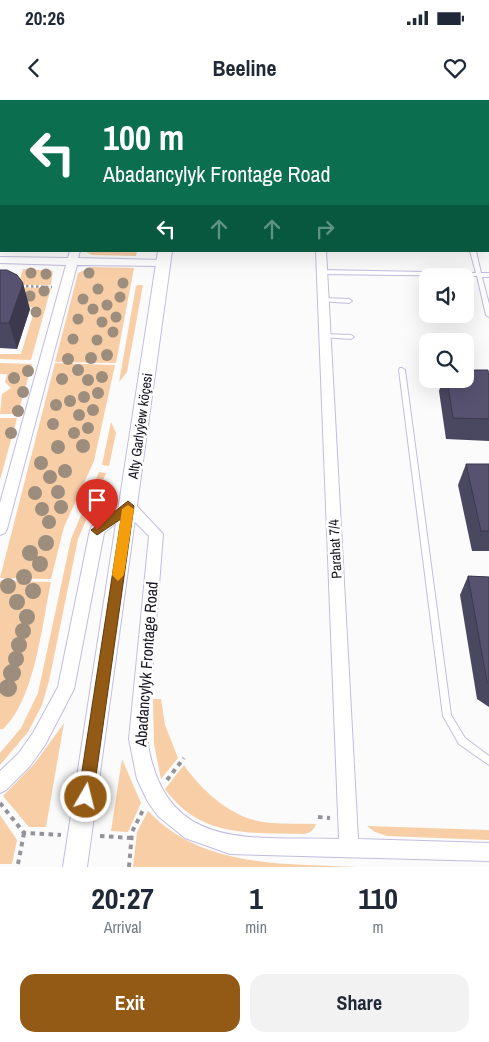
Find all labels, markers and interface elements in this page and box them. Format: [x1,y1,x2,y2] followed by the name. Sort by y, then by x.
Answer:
[25,5,65,31] text: 20:26
[212,53,277,83] text: Beeline
[20,54,48,82] icon: back
[441,54,469,82] icon: heart
[103,114,184,161] text: 100 m
[20,120,85,185] icon: left
[103,159,331,189] text: Abadancylyk Frontage Road
[152,215,180,243] icon: left
[205,215,233,243] icon: ahead
[258,215,286,243] icon: ahead
[311,215,339,243] icon: right
[419,268,474,388] map controls
[419,268,474,323] button: sound
[419,333,474,388] button: search
[124,372,156,481] street label: Alty Garlyýew köçesi
[76,479,118,530] pin
[83,486,111,514] icon: arrive
[324,518,346,579] street label: Parahat 7/4
[129,581,163,748] street label: Abadancylyk Frontage Road
[59,770,111,822] position arrow
[91,878,154,918] text: 20:27
[249,878,263,918] text: 1
[358,878,398,918] text: 110
[104,916,142,938] text: Arrival
[245,916,267,938] text: min
[373,916,383,938] text: m
[20,974,240,1032] button: Exit
[250,974,469,1032] button: Share

